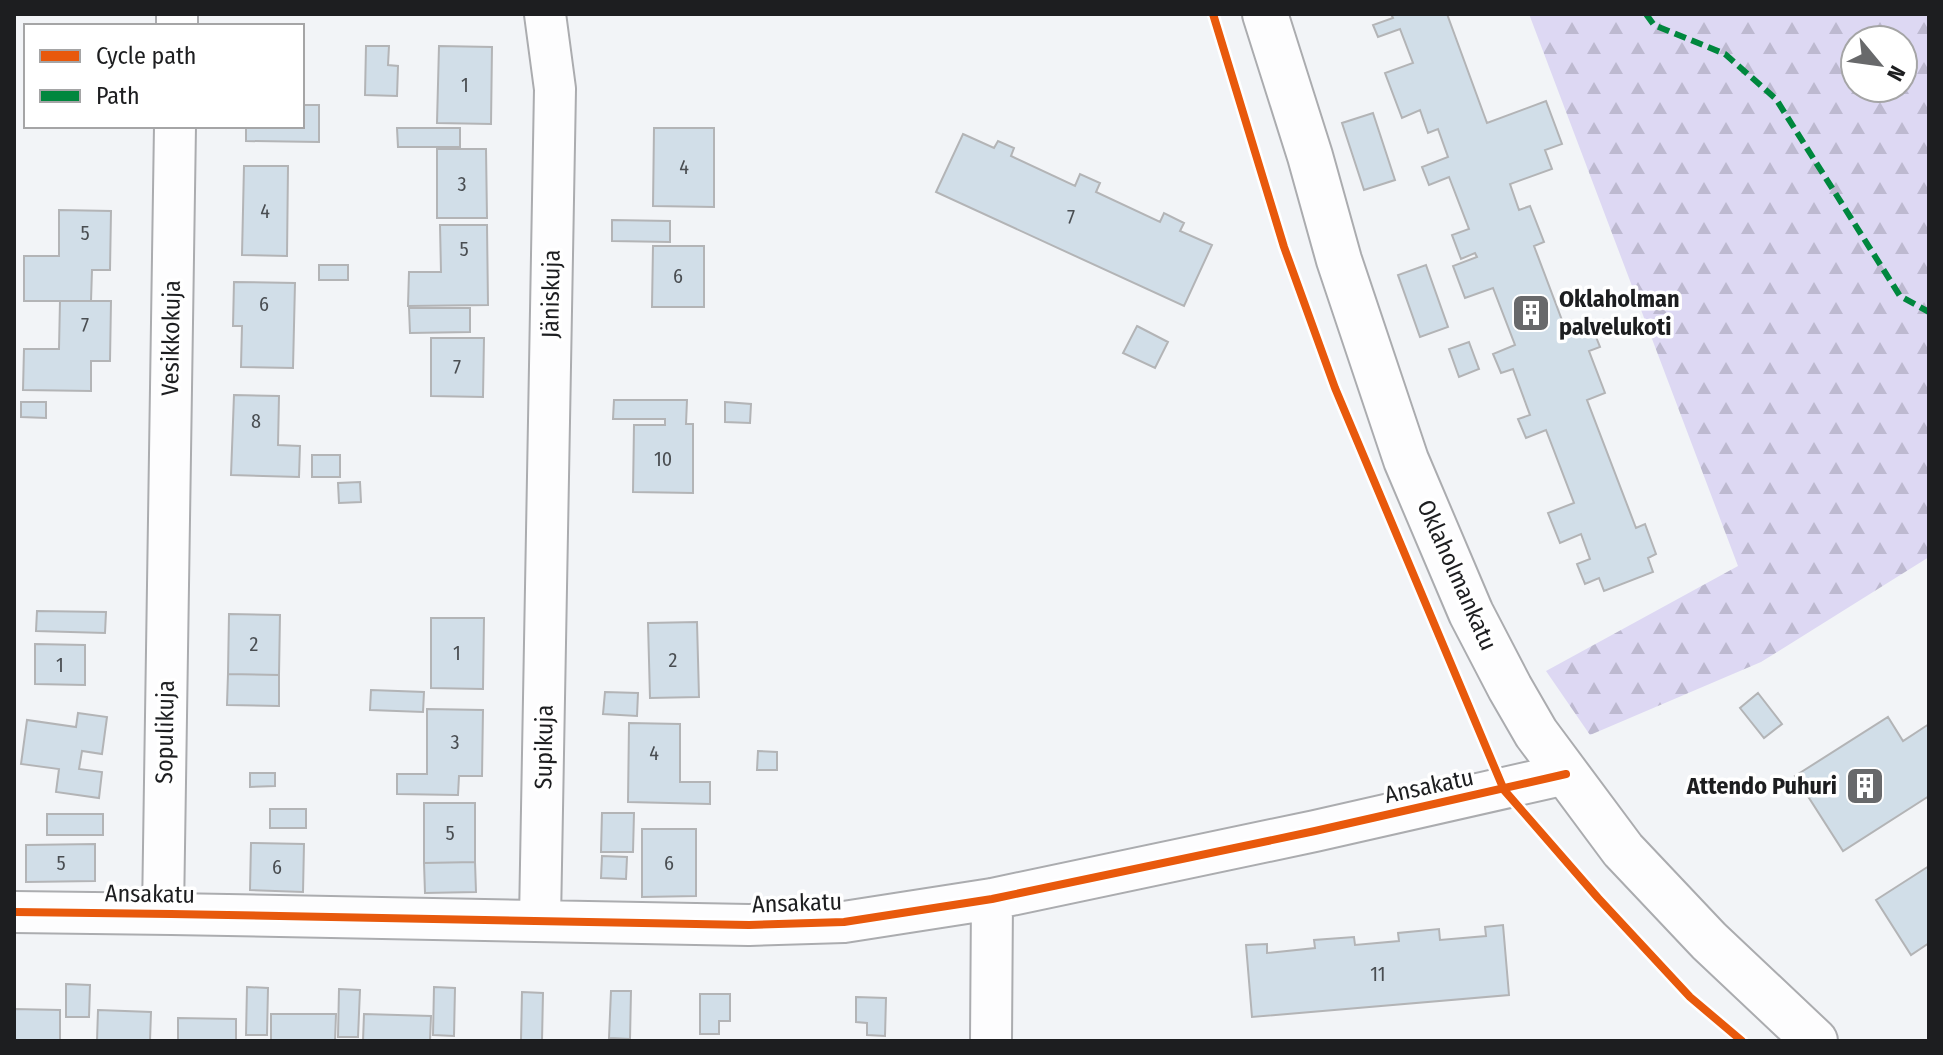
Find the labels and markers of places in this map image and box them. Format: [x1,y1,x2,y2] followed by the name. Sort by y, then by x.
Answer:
[1559,285,1679,341] place label: Oklaholman palvelukoti
[1510,292,1552,334] building icon: Oklaholman palvelukoti
[1844,765,1886,807] building icon: Attendo Puhuri
[1686,772,1837,800] place label: Attendo Puhuri

